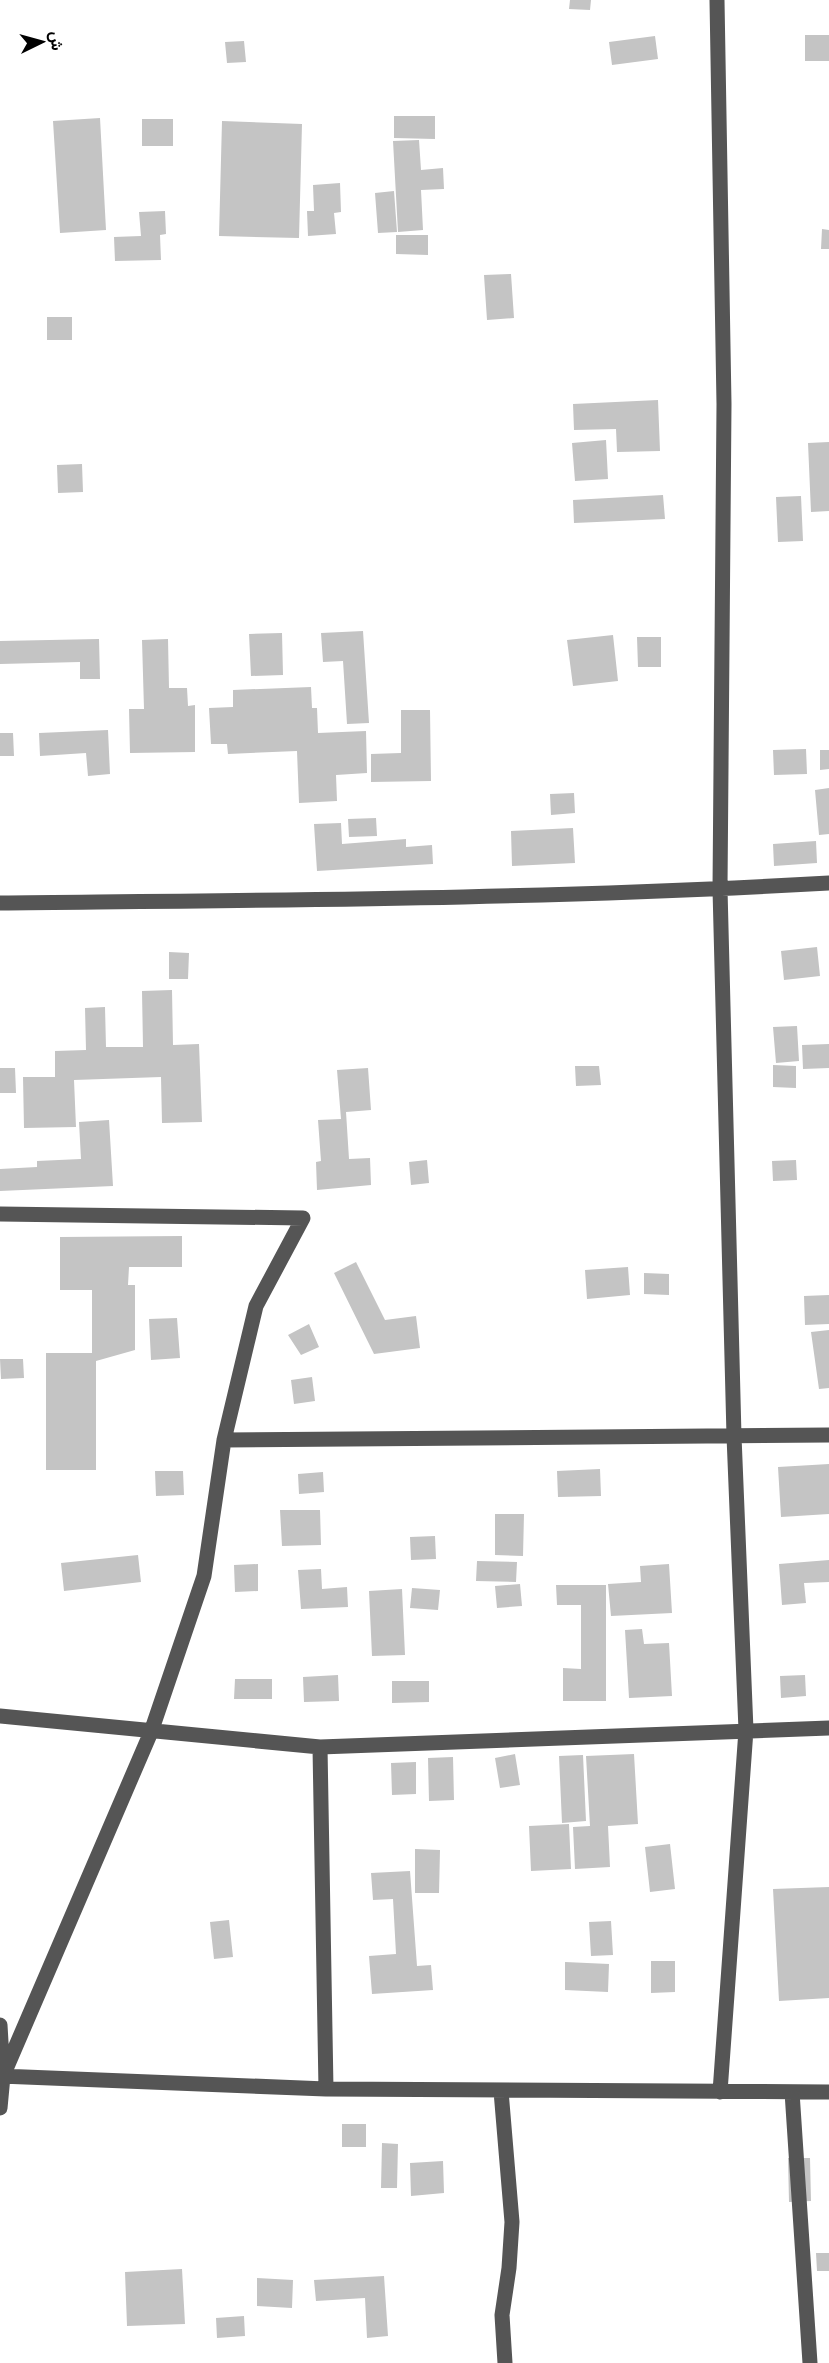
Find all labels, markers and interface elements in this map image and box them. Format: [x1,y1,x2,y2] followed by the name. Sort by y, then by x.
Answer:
[12,12,72,72] north arrow
[46,30,67,51] text: ش

